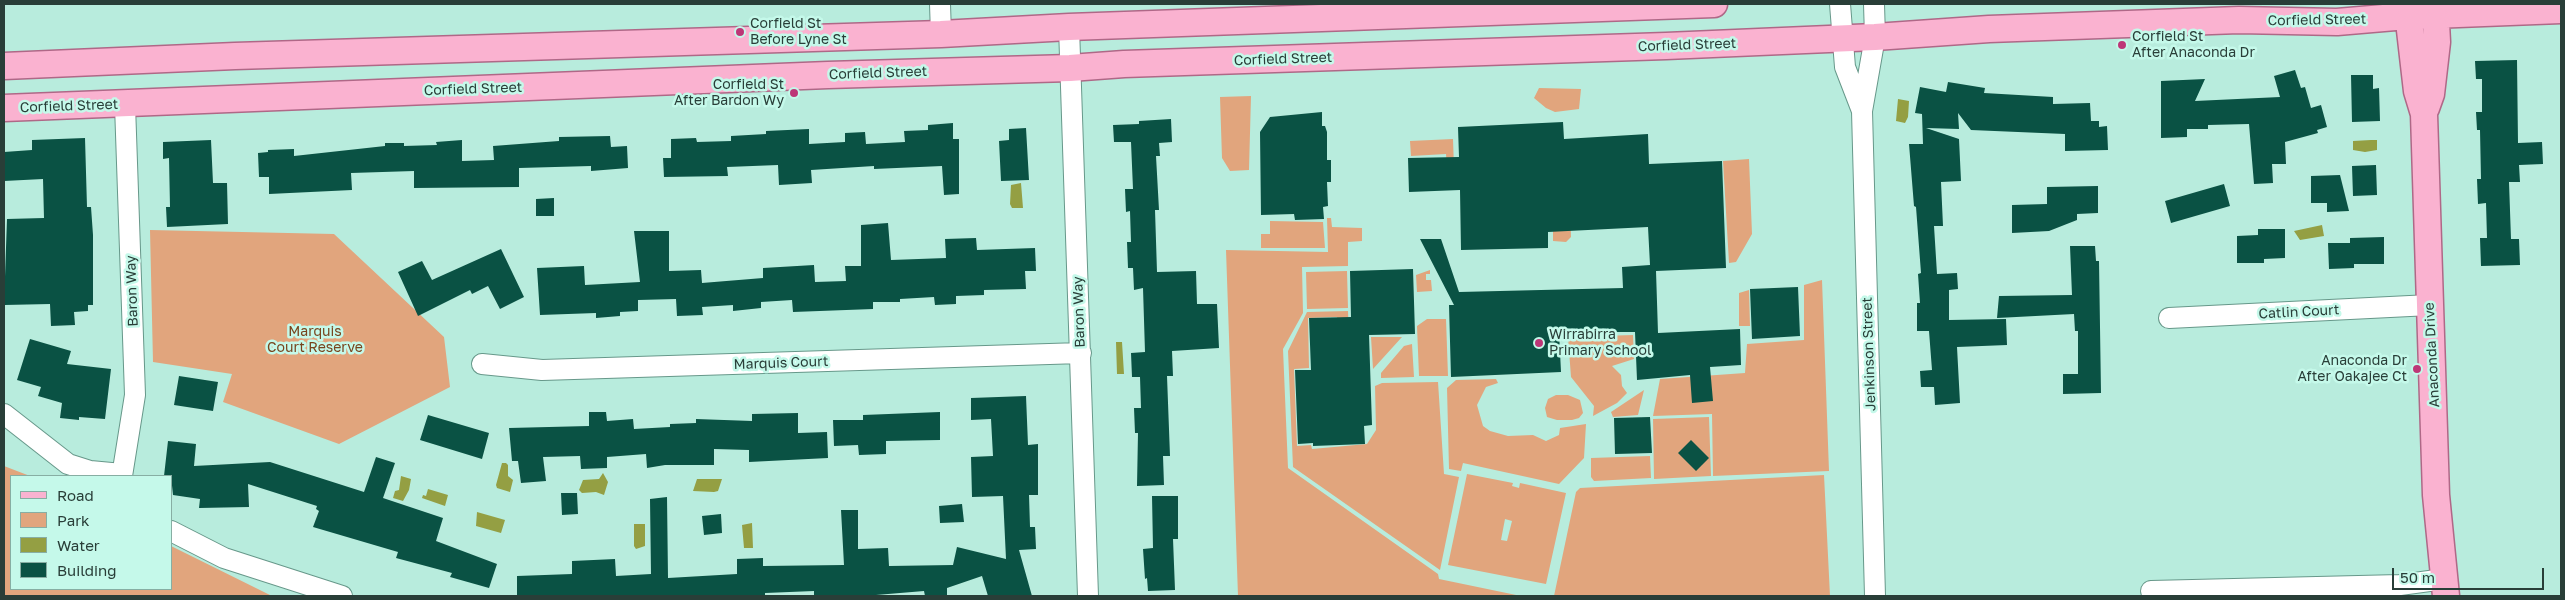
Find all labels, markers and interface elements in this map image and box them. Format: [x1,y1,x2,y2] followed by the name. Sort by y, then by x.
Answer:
[2268,11,2366,29] street label: Corfield Street
[750,16,847,48] place label: Corfield St Before Lyne St
[734,26,746,38] marker: Corfield St Before Lyne St
[2132,29,2255,62] place label: Corfield St After Anaconda Dr
[1637,35,1737,55] street label: Corfield Street
[2116,39,2128,51] marker: Corfield St After Anaconda Dr
[1233,49,1333,69] street label: Corfield Street
[828,63,928,83] street label: Corfield Street
[674,77,784,110] place label: Corfield St After Bardon Wy
[423,79,523,99] street label: Corfield Street
[788,87,800,99] marker: Corfield St After Bardon Wy
[19,96,119,116] street label: Corfield Street
[122,255,142,327] street label: Baron Way
[1069,276,1089,348] street label: Baron Way
[1859,297,1879,411] street label: Jenkinson Street
[2258,301,2340,323] street label: Catlin Court
[2421,302,2443,408] street label: Anaconda Drive
[267,324,363,357] park label: Marquis Court Reserve
[1549,327,1651,360] place label: Wirrabirra Primary School
[1533,337,1545,349] marker: Wirrabirra Primary School
[733,353,829,373] street label: Marquis Court
[2297,353,2407,386] place label: Anaconda Dr After Oakajee Ct
[2411,363,2423,375] marker: Anaconda Dr After Oakajee Ct
[10,475,172,590] legend
[57,486,94,504] text: Road
[57,511,89,529] text: Park
[57,536,100,554] text: Water
[2395,558,2548,590] scale bar
[57,561,117,579] text: Building
[2400,568,2435,586] text: 50 m

